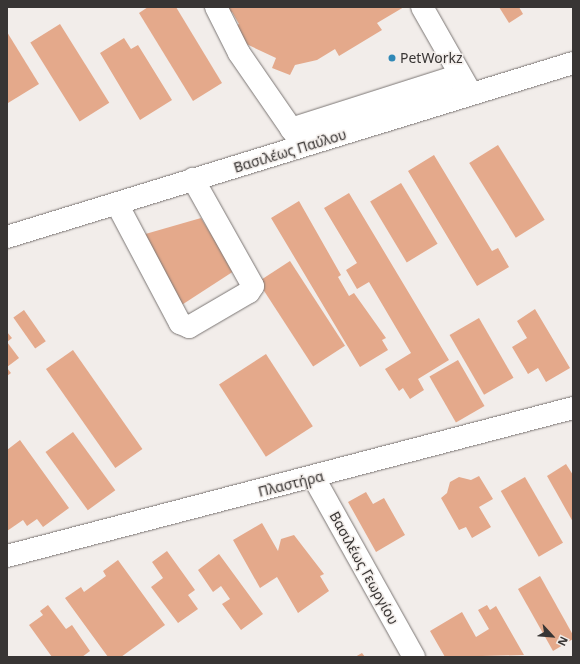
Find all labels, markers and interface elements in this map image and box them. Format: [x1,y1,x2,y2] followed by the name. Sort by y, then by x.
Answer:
[400,50,462,66] place label: PetWorkz
[387,53,397,63] marker: PetWorkz
[232,126,348,176] street label: Βασιλέως Παύλου
[256,468,326,500] street label: Πλαστήρα
[326,509,402,627] street label: Βασιλέως Γεωργίου
[532,616,572,656] north arrow
[555,634,572,649] text: N

